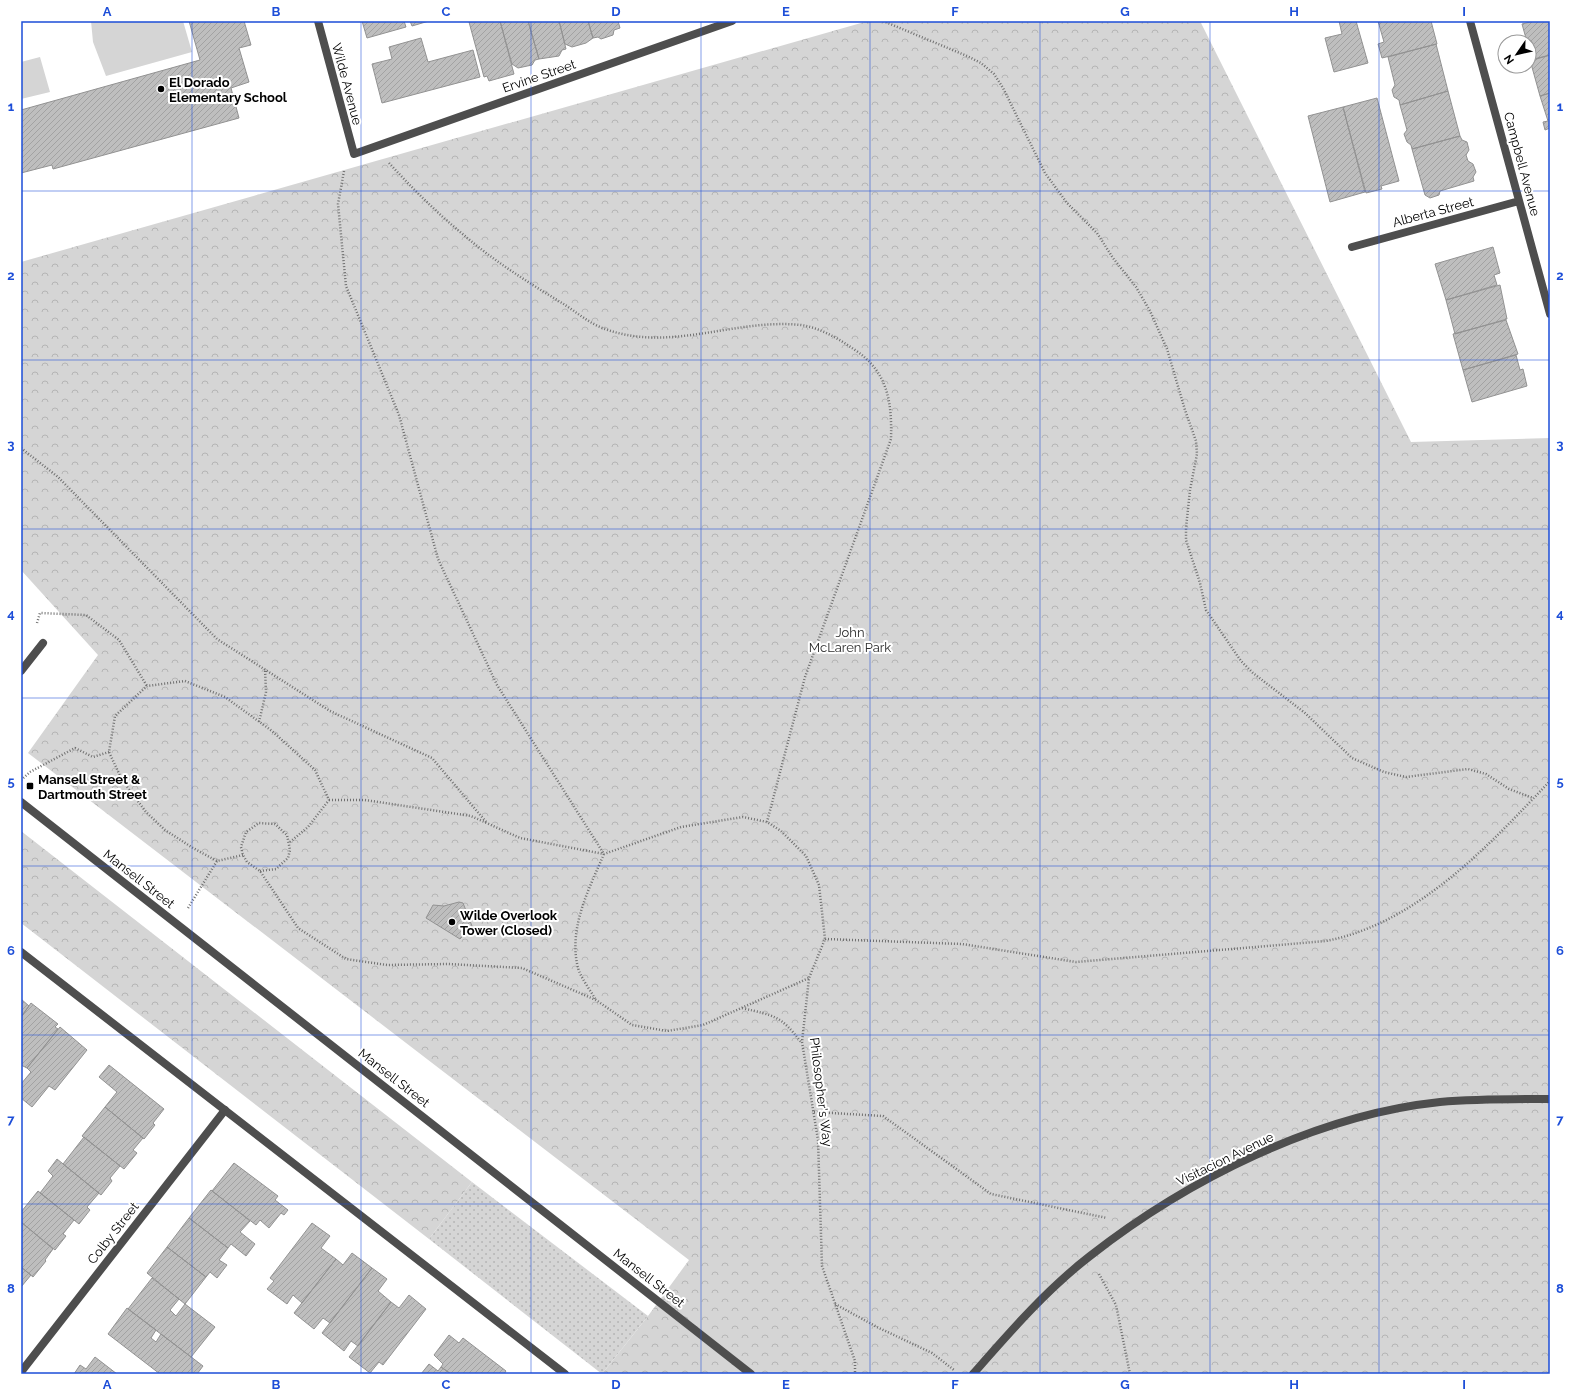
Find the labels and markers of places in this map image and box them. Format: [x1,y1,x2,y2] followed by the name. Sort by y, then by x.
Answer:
[169,75,288,105] place label: El Dorado Elementary School
[156,84,166,94] marker: El Dorado Elementary School
[38,772,147,802] place label: Mansell Street & Dartmouth Street
[25,781,35,791] marker: Mansell Street & Dartmouth Street
[460,908,558,938] place label: Wilde Overlook Tower (Closed)
[447,917,457,927] marker: Wilde Overlook Tower (Closed)

